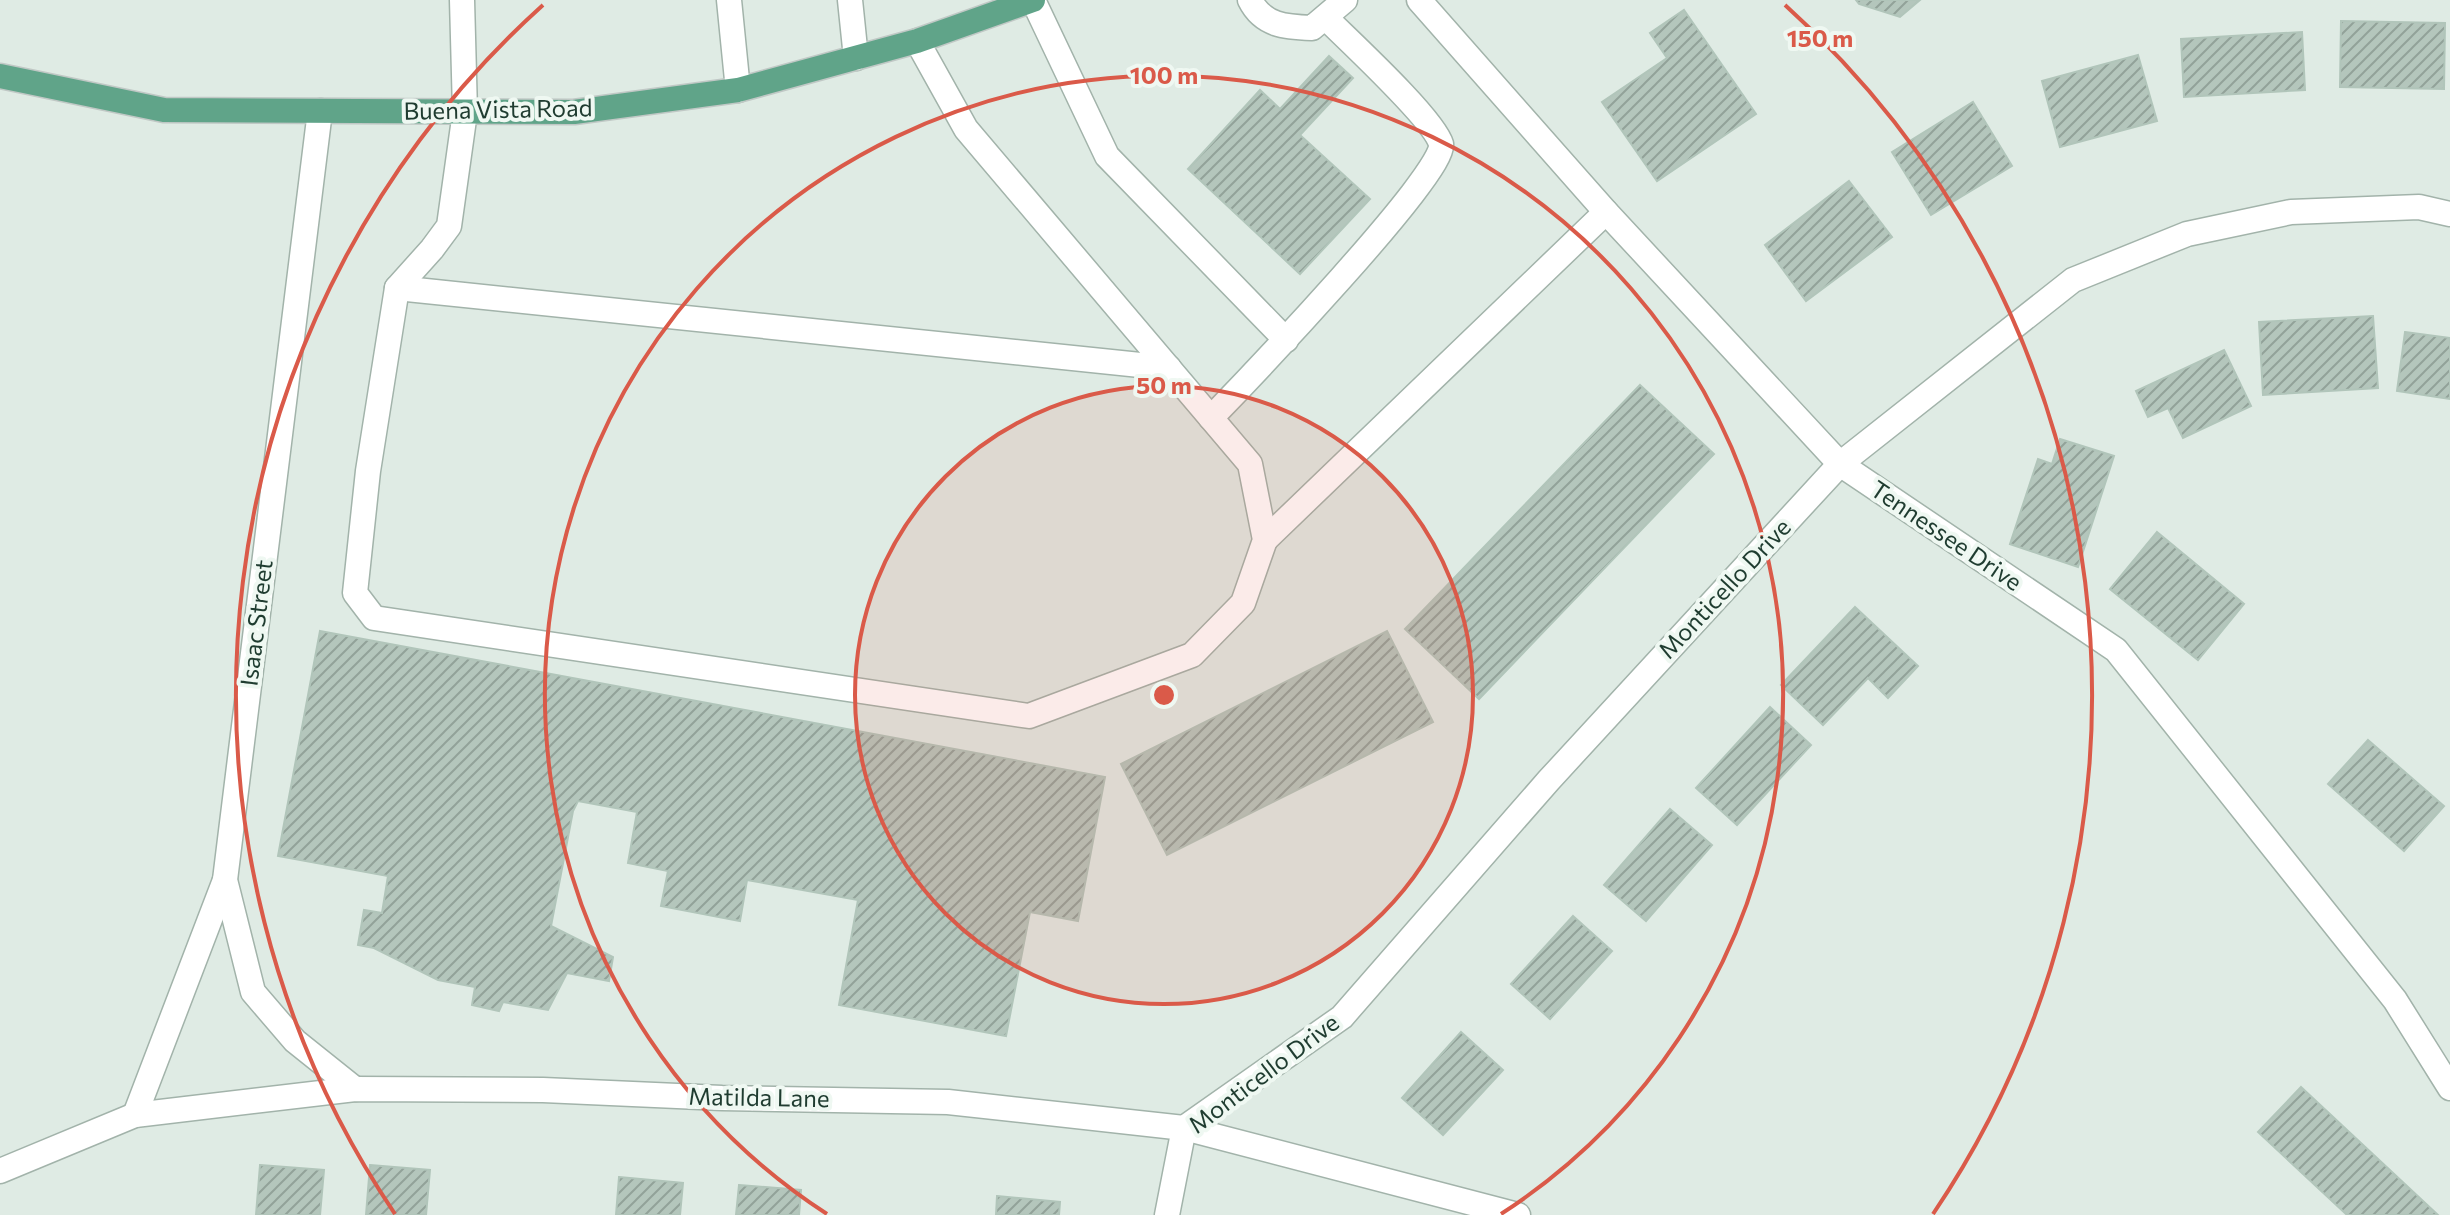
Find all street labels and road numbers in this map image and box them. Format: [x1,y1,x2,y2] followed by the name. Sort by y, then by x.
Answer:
[403,92,593,125] street label: Buena Vista Road
[1866,474,2028,596] street label: Tennessee Drive
[1652,512,1796,664] street label: Monticello Drive
[233,558,278,688] street label: Isaac Street
[1182,1007,1344,1139] street label: Monticello Drive
[688,1081,830,1112] street label: Matilda Lane

